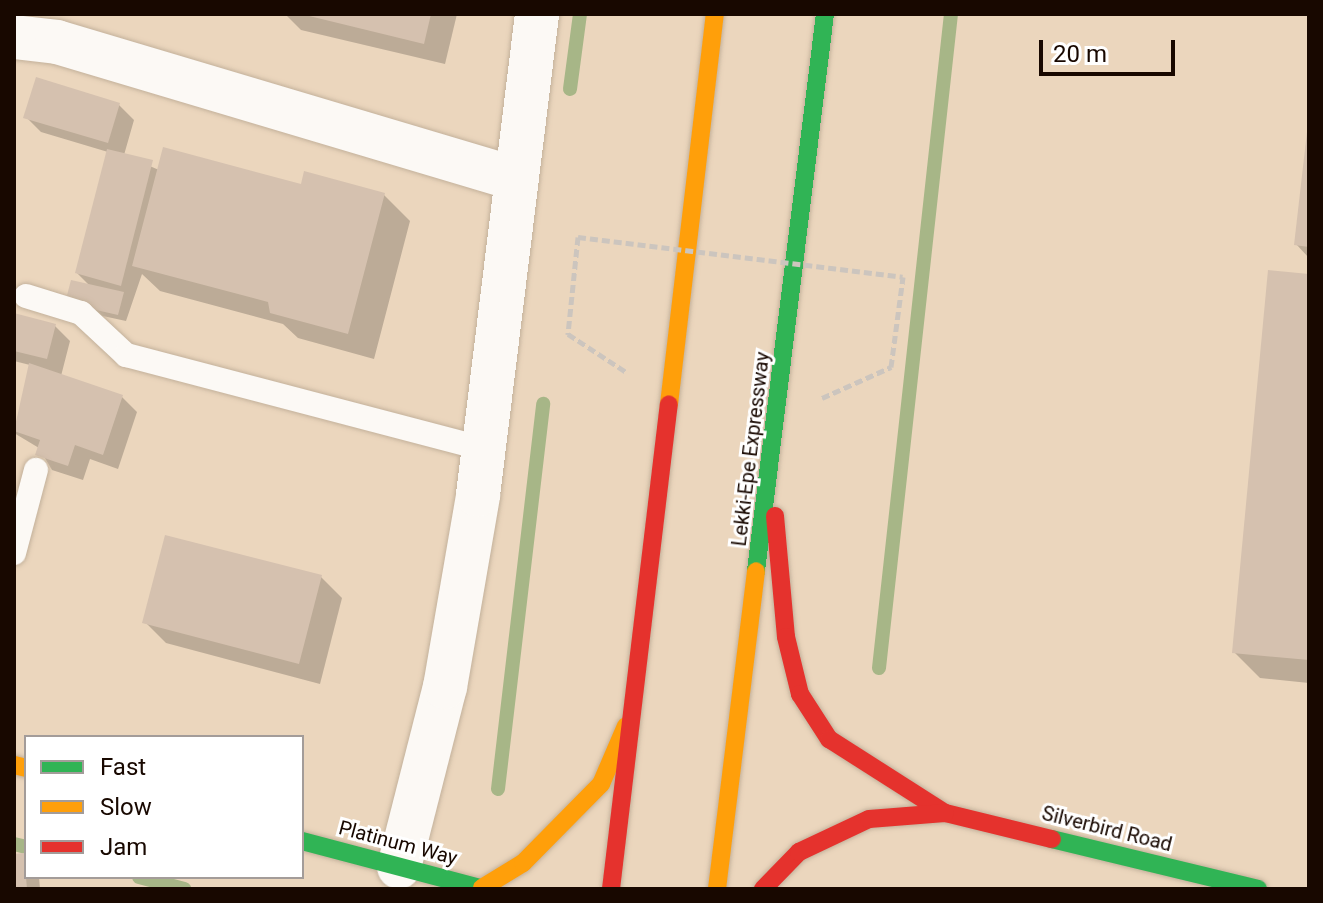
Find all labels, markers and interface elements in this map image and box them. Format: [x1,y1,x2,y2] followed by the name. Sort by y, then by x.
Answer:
[1043,24,1179,74] scale bar
[1053,40,1107,68] text: 20 m
[727,350,775,548] street label: Lekki-Epe Expressway
[24,735,304,879] legend
[100,753,146,781] text: Fast
[100,793,152,821] text: Slow
[1039,801,1175,857] street label: Silverbird Road
[336,816,460,870] street label: Platinum Way
[100,833,147,861] text: Jam

